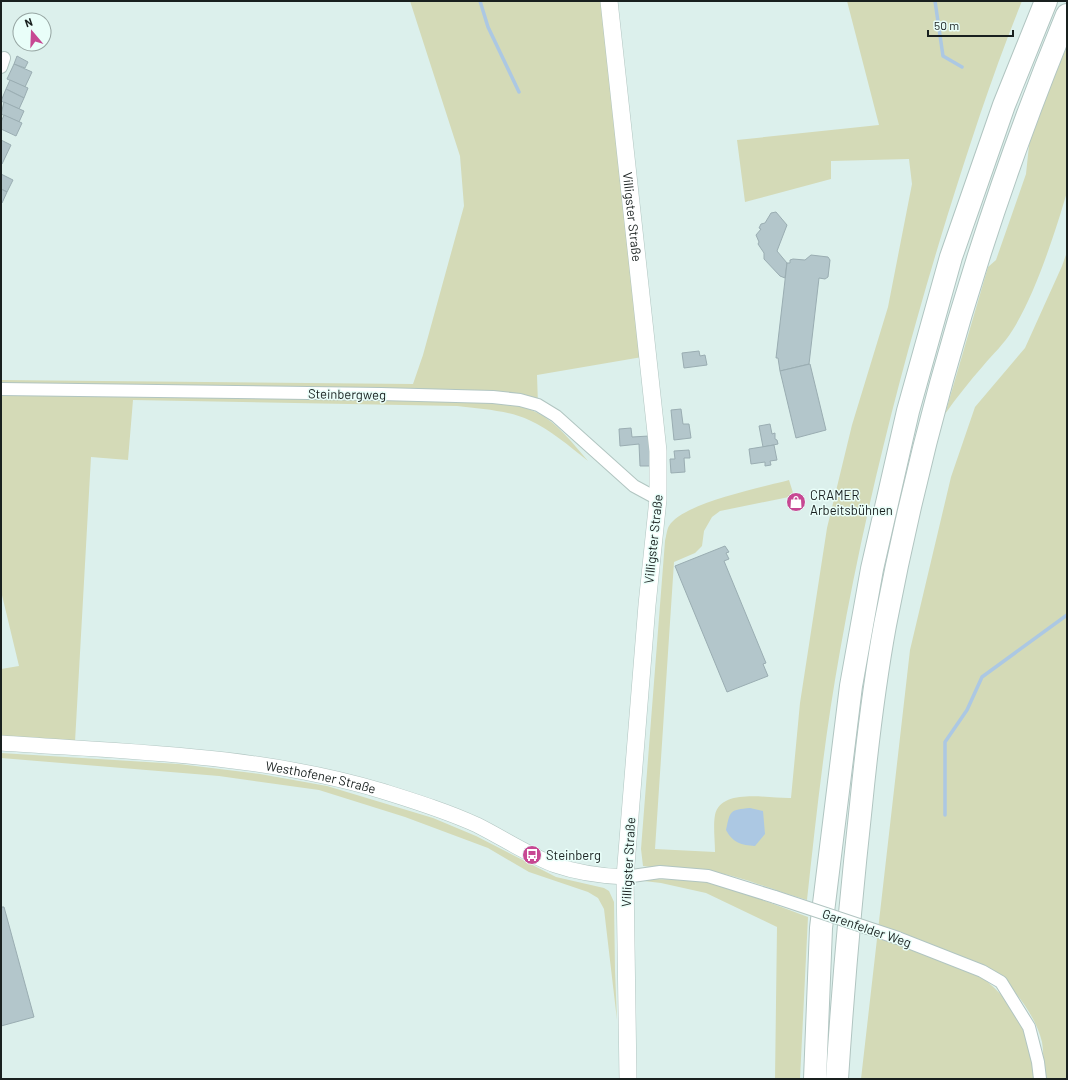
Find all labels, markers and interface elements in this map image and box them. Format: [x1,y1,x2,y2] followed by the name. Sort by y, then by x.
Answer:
[12,12,52,52] north arrow
[928,12,1013,38] scale bar
[23,15,34,29] text: N
[934,18,959,32] text: 50 m
[620,171,645,262] street label: Villigster Straße
[308,385,386,403] street label: Steinbergweg
[810,487,893,518] place label: CRAMER Arbeitsbühnen
[785,491,807,513] shop icon: CRAMER Arbeitsbühnen
[640,493,666,585] street label: Villigster Straße
[264,757,378,797] street label: Westhofener Straße
[618,817,638,907] street label: Villigster Straße
[521,844,543,866] bus stop icon: Steinberg
[546,847,601,863] place label: Steinberg
[820,905,914,951] street label: Garenfelder Weg

